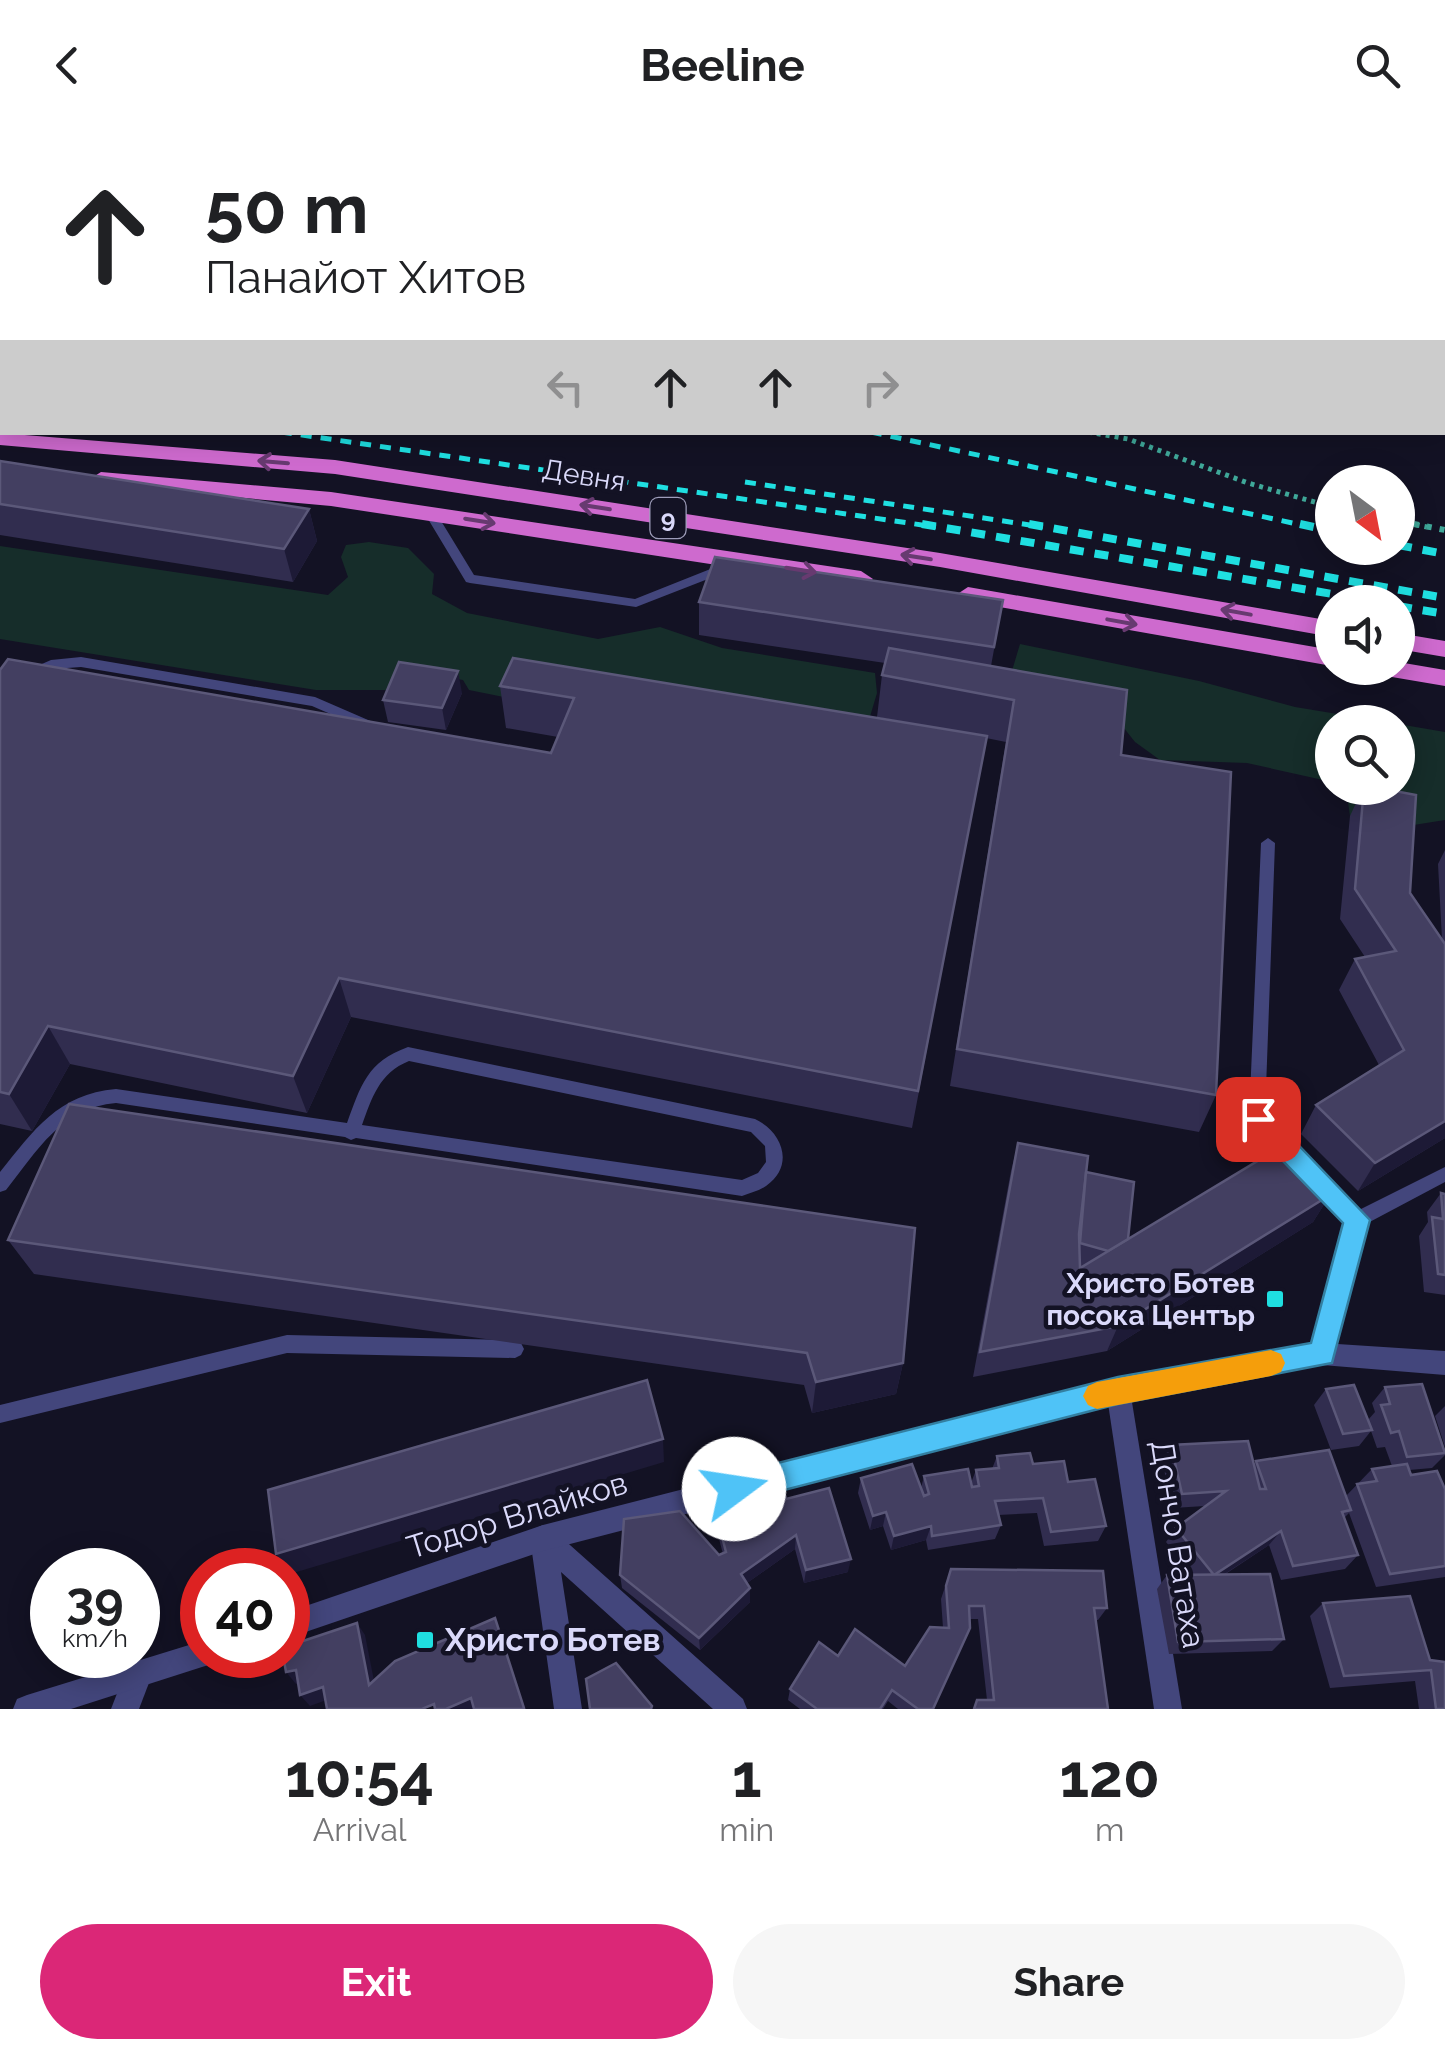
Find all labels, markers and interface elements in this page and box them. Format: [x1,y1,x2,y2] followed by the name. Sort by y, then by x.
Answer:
[40,38,95,93] icon: back
[1350,38,1405,93] icon: search
[640,39,805,92] text: Beeline
[205,167,369,249] text: 50 m
[40,170,170,300] icon: ahead
[205,251,526,304] text: Панайот Хитов
[538,360,593,415] icon: left
[643,360,698,415] icon: ahead
[748,360,803,415] icon: ahead
[853,360,908,415] icon: right
[258,452,290,471] one-way arrow
[540,453,628,498] street label: Девня
[1315,465,1415,565] north arrow
[1315,465,1415,805] map controls
[579,497,612,516] one-way arrow
[650,498,686,538] road number: 9
[463,513,495,531] one-way arrow
[901,547,933,565] one-way arrow
[784,561,817,579] one-way arrow
[1315,585,1415,685] button: sound
[1221,602,1253,621] one-way arrow
[1105,613,1138,632] one-way arrow
[1315,705,1415,805] button: search
[1216,1077,1301,1162] pin
[1231,1092,1286,1147] icon: arrive
[1046,1267,1255,1332] place label: Христо Ботев посока Център
[1264,1288,1286,1310] marker: Христо Ботев посока Център
[682,1437,786,1541] position arrow
[1144,1437,1213,1650] street label: Дончо Ватаха
[402,1463,631,1566] street label: Тодор Влайков
[180,1548,310,1678] speed limit sign: 40
[66,1571,124,1630] text: 39
[444,1621,661,1658] place label: Христо Ботев
[62,1623,128,1653] text: km/h
[414,1629,436,1651] marker: Христо Ботев
[285,1741,434,1811] text: 10:54
[732,1741,762,1811] text: 1
[1059,1741,1160,1811] text: 120
[313,1811,407,1848] text: Arrival
[719,1811,774,1848] text: min
[1095,1811,1124,1848] text: m
[40,1924,713,2039] button: Exit
[733,1924,1405,2039] button: Share

